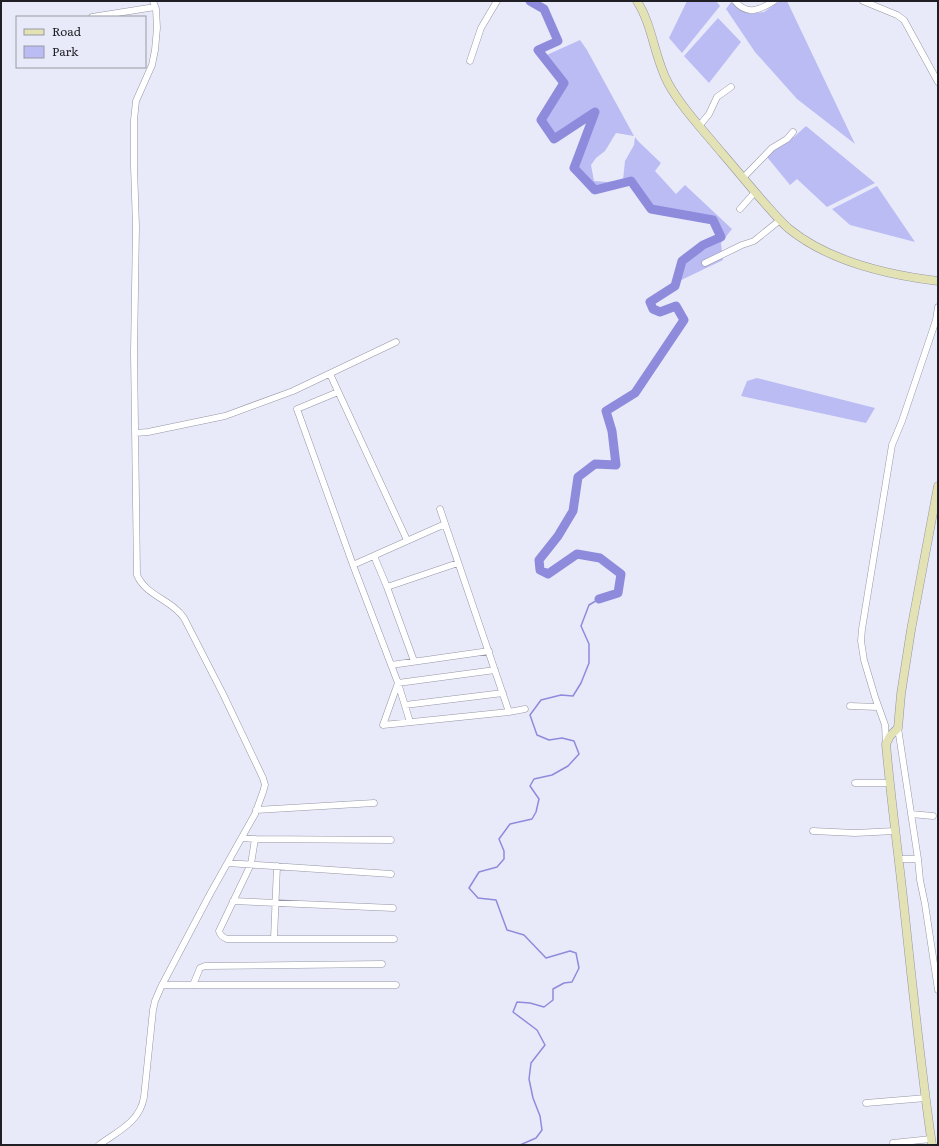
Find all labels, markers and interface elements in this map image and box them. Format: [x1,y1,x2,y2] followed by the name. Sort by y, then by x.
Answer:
[16,16,146,68] legend
[52,22,82,40] text: Road
[52,42,79,60] text: Park

